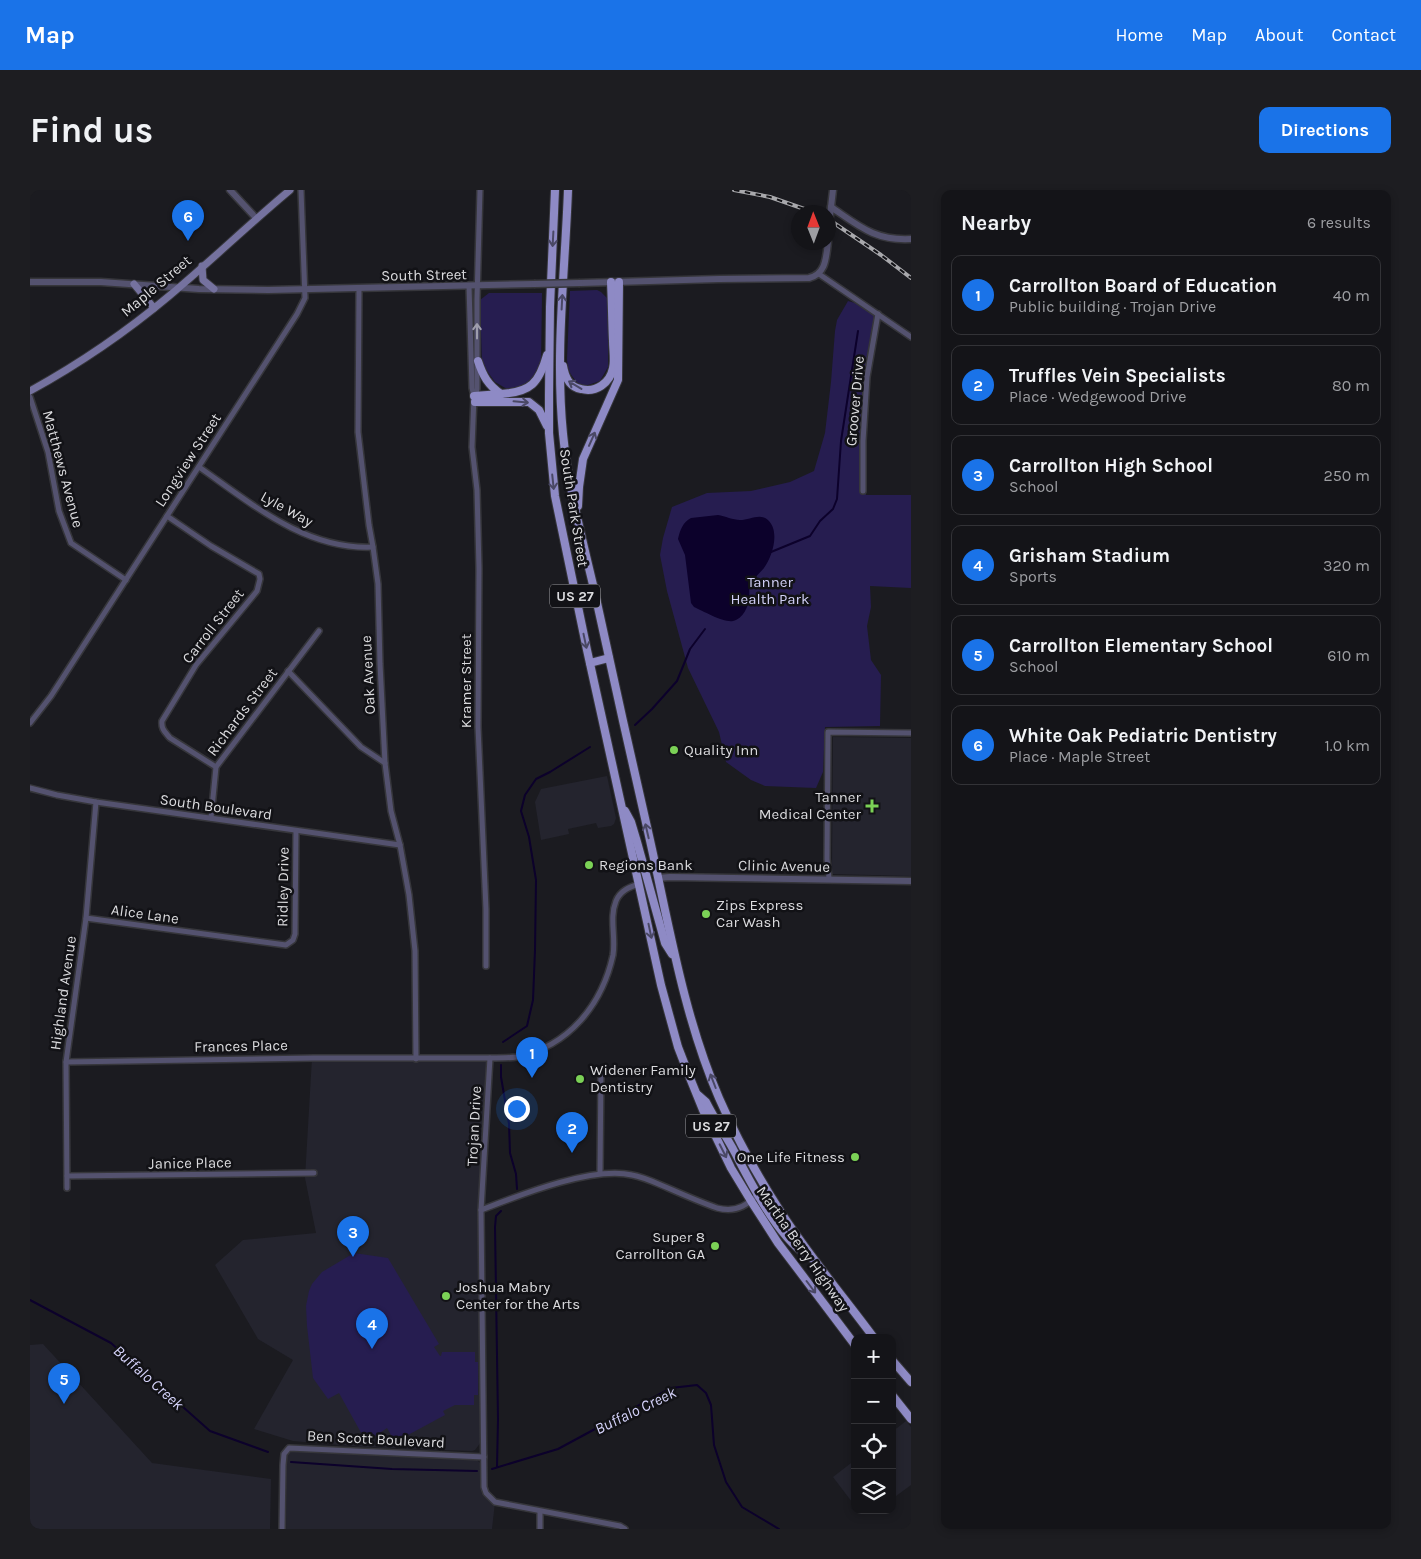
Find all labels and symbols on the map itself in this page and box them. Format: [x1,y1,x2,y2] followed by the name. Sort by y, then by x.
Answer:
[172,200,204,241] pin: 6
[791,205,836,250] north arrow
[548,230,558,246] one-way arrow
[117,251,195,321] street label: Maple Street
[381,265,467,285] street label: South Street
[558,294,567,310] one-way arrow
[473,323,482,339] one-way arrow
[842,355,868,447] street label: Groover Drive
[568,380,582,391] one-way arrow
[513,397,529,407] one-way arrow
[39,408,87,530] street label: Matthews Avenue
[151,409,225,510] street label: Longview Street
[587,432,597,447] one-way arrow
[556,447,592,569] street label: South Park Street
[549,474,558,490] one-way arrow
[258,487,316,531] street label: Lyle Way
[731,573,809,608] park label: Tanner Health Park
[550,584,600,608] road number: US 27
[178,585,248,667] street label: Carroll Street
[457,633,475,728] street label: Kramer Street
[581,633,590,649] one-way arrow
[357,635,379,715] street label: Oak Avenue
[203,664,281,760] street label: Richards Street
[684,741,758,759] place label: Quality Inn
[668,744,680,756] marker: Quality Inn
[759,788,862,823] place label: Tanner Medical Center
[159,790,273,824] street label: South Boulevard
[865,799,879,813] marker: Tanner Medical Center
[642,823,652,839] one-way arrow
[273,847,293,927] street label: Ridley Drive
[599,856,693,874] place label: Regions Bank
[738,856,830,876] street label: Clinic Avenue
[583,859,595,871] marker: Regions Bank
[716,896,803,931] place label: Zips Express Car Wash
[110,900,180,928] street label: Alice Lane
[700,908,712,920] marker: Zips Express Car Wash
[645,923,655,939] one-way arrow
[46,935,80,1051] street label: Highland Avenue
[194,1036,288,1056] street label: Frances Place
[516,1037,548,1078] pin: 1
[590,1061,696,1096] place label: Widener Family Dentistry
[574,1073,586,1085] marker: Widener Family Dentistry
[708,1074,717,1089] one-way arrow
[463,1085,485,1167] street label: Trojan Drive
[504,1096,530,1122] your location
[556,1112,588,1153] pin: 2
[686,1114,736,1138] road number: US 27
[719,1143,728,1158] one-way arrow
[737,1148,845,1166] place label: One Life Fitness
[849,1151,861,1163] marker: One Life Fitness
[148,1153,232,1173] street label: Janice Place
[753,1183,853,1315] street label: Martha Berry Highway
[337,1216,369,1257] pin: 3
[615,1228,705,1263] place label: Super 8 Carrollton GA
[709,1240,721,1252] marker: Super 8 Carrollton GA
[456,1278,580,1313] place label: Joshua Mabry Center for the Arts
[806,1280,816,1294] one-way arrow
[440,1290,452,1302] marker: Joshua Mabry Center for the Arts
[356,1308,388,1349] pin: 4
[110,1341,188,1415] water label: Buffalo Creek
[48,1363,80,1404] pin: 5
[591,1382,680,1438] water label: Buffalo Creek
[307,1426,445,1452] street label: Ben Scott Boulevard

